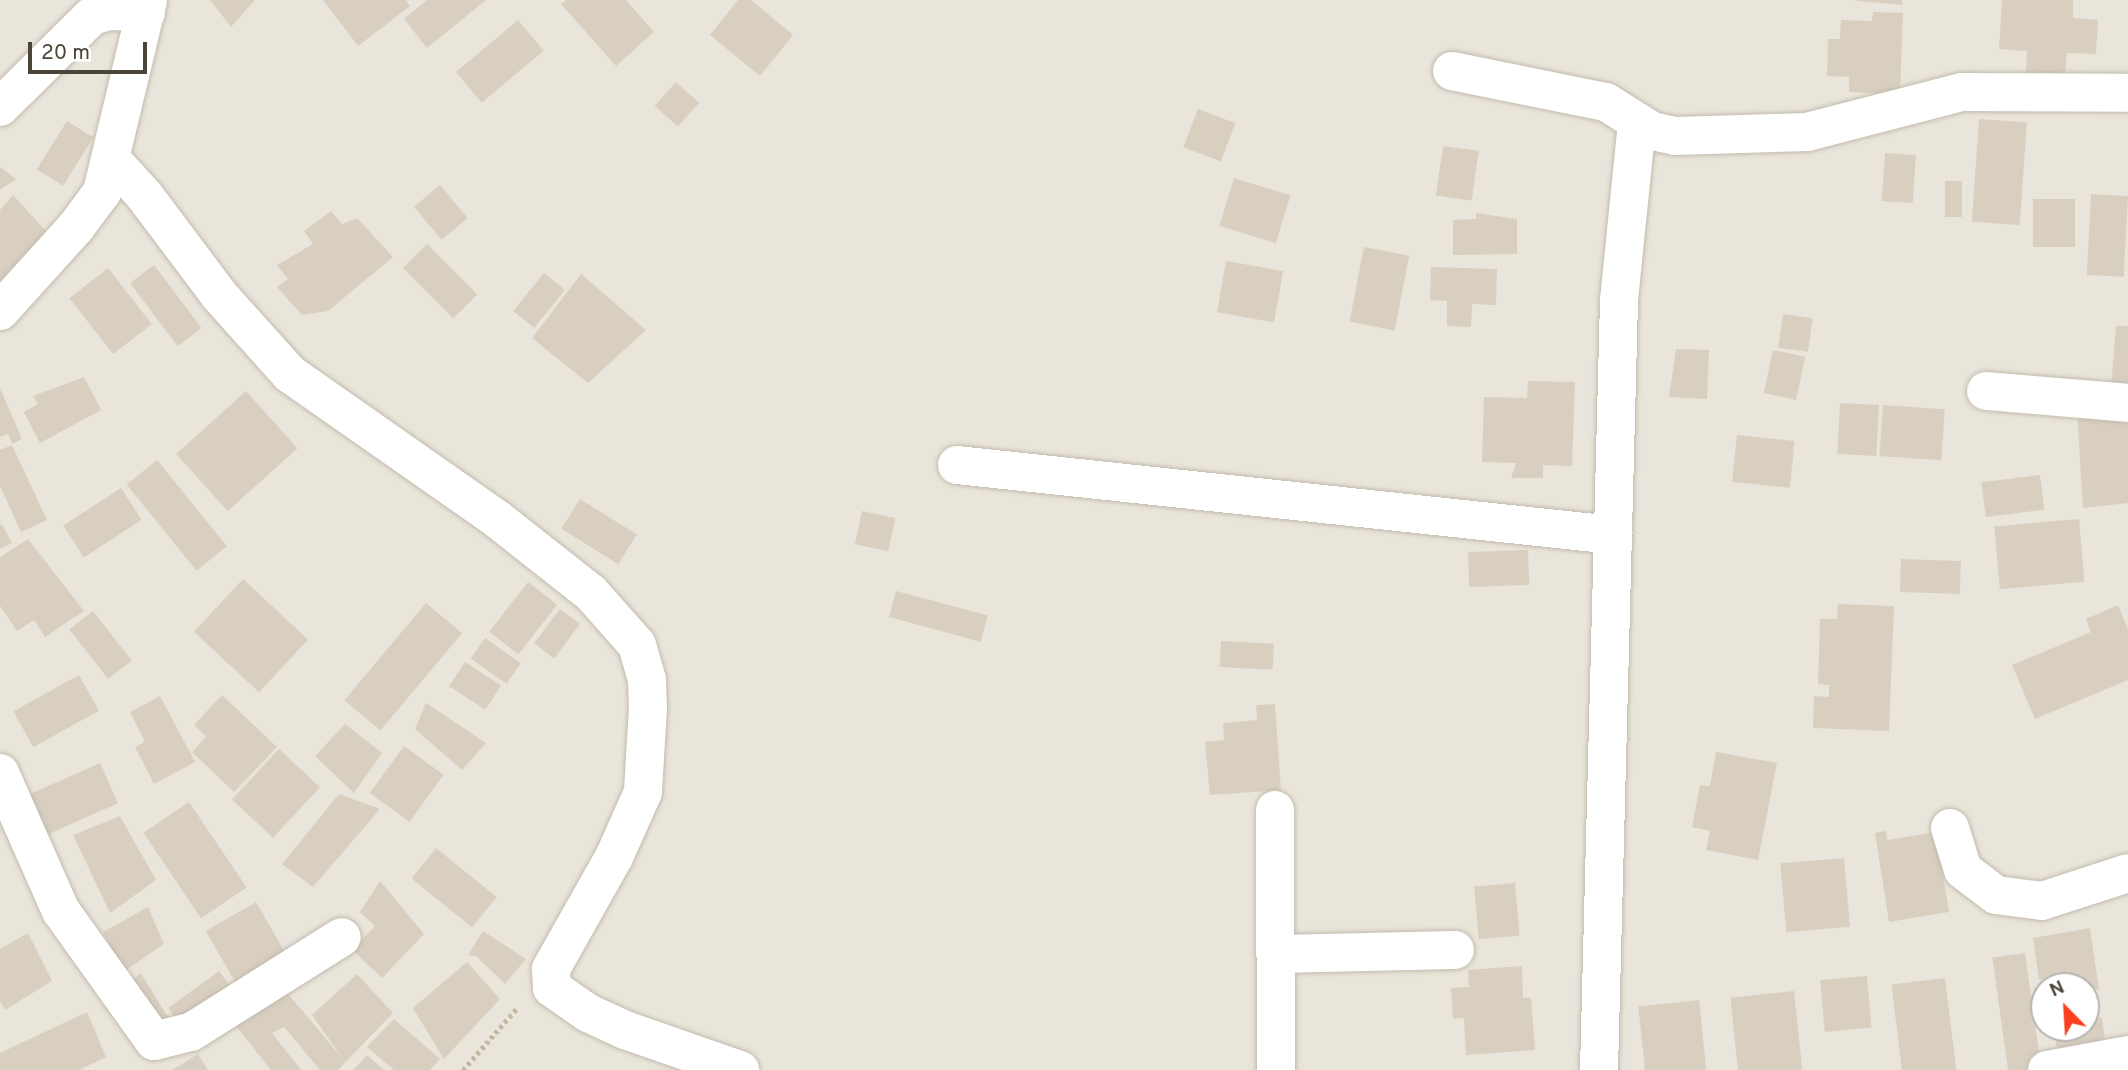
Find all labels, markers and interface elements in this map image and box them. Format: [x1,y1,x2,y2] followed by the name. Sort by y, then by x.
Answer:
[32,28,150,72] scale bar
[41,40,90,67] text: 20 m
[2030,972,2100,1042] north arrow
[2046,976,2068,1003] text: N

